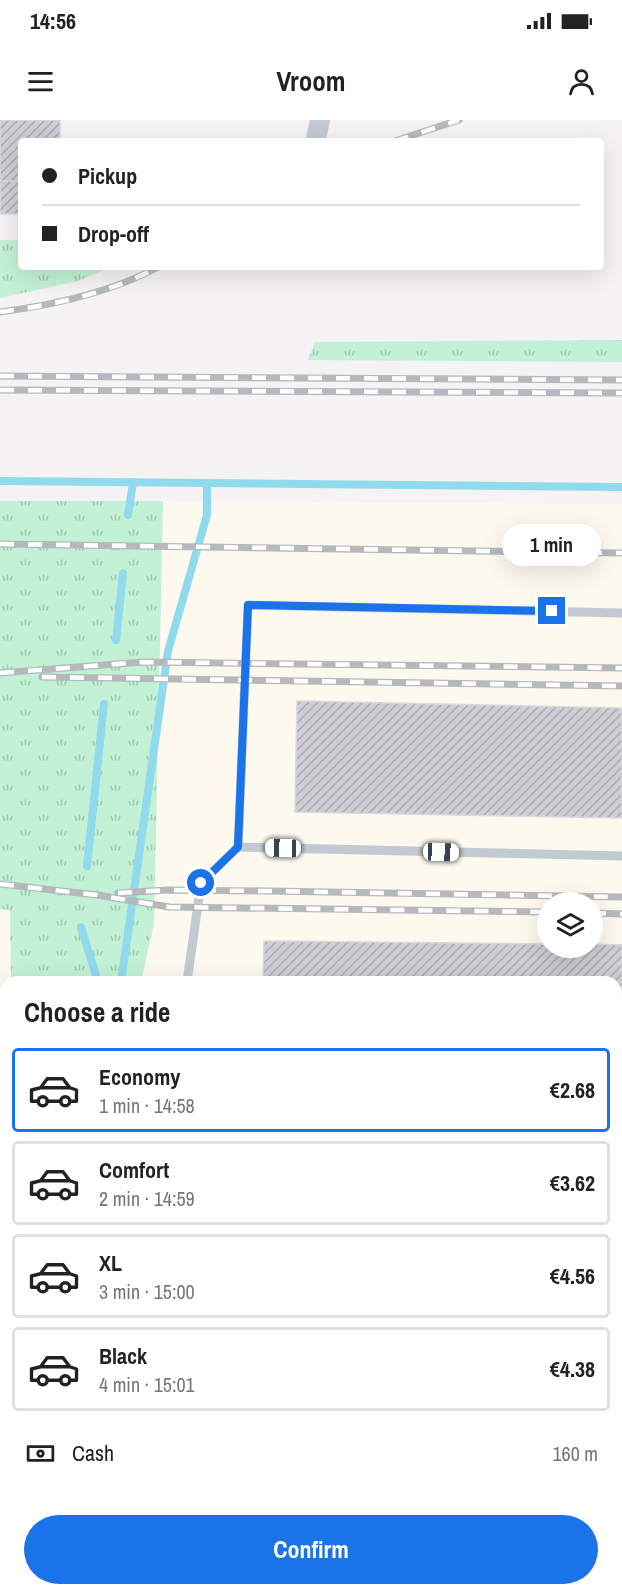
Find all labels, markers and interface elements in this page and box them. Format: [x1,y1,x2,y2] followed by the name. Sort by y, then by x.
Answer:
[30,6,76,36] text: 14:56
[277,63,345,99] text: Vroom
[24,65,57,98] icon: menu
[565,65,598,98] icon: person
[78,161,137,191] text: Pickup
[78,219,149,249] text: Drop-off
[502,524,602,566] callout: 1 min
[530,531,573,558] text: 1 min
[538,597,565,624] route end
[265,839,301,857] car
[423,842,459,862] car
[187,869,214,896] route start
[537,892,603,958] map controls
[537,892,603,958] button: layers
[24,994,170,1030] text: Choose a ride
[99,1062,180,1092] text: Economy
[27,1063,81,1117] icon: car
[550,1075,595,1105] text: €2.68
[99,1092,195,1119] text: 1 min · 14:58
[99,1155,169,1185] text: Comfort
[27,1156,81,1210] icon: car
[550,1168,595,1198] text: €3.62
[99,1185,195,1212] text: 2 min · 14:59
[99,1248,122,1278] text: XL
[27,1249,81,1303] icon: car
[550,1261,595,1291] text: €4.56
[99,1278,195,1305] text: 3 min · 15:00
[99,1341,147,1371] text: Black
[27,1342,81,1396] icon: car
[550,1354,595,1384] text: €4.38
[99,1371,195,1398] text: 4 min · 15:01
[24,1437,57,1470] icon: cash
[72,1438,114,1468] text: Cash
[552,1440,598,1467] text: 160 m
[24,1515,598,1584] button: Confirm

